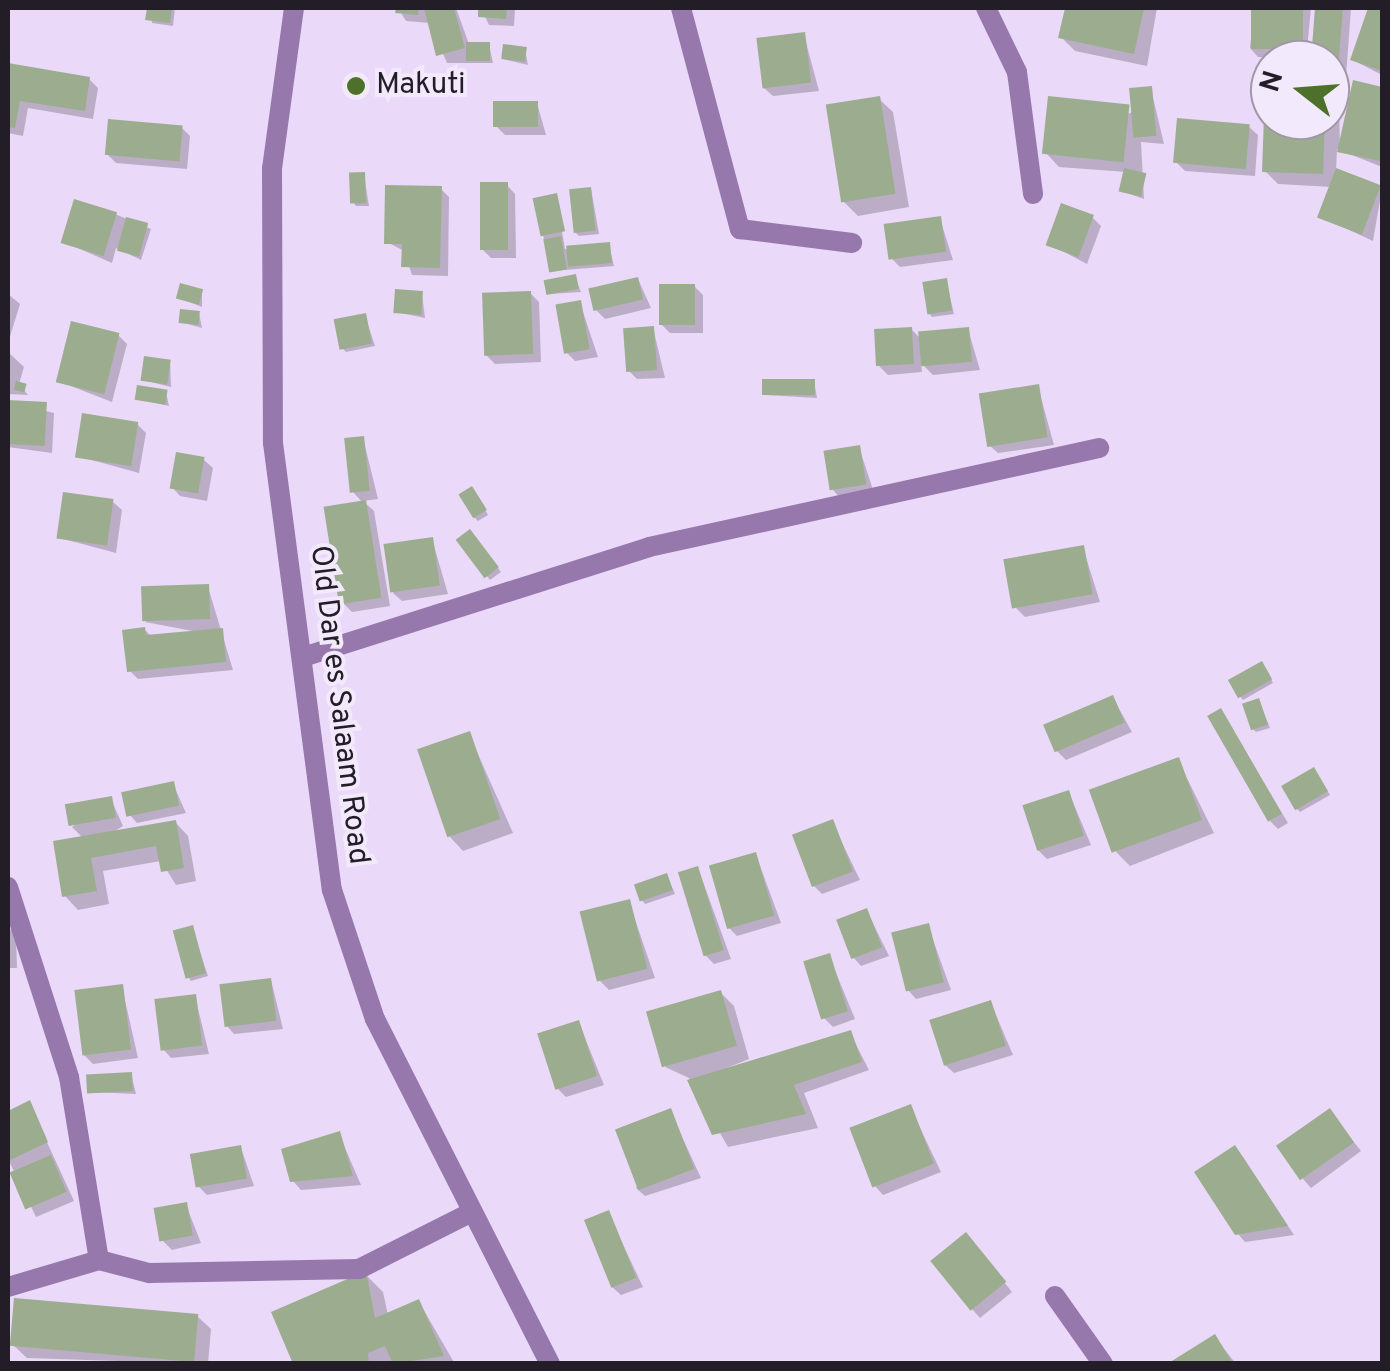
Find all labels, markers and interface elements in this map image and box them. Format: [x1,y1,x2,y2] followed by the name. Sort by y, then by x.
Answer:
[1250,40,1350,140] north arrow
[1253,67,1293,97] text: N
[376,68,466,104] place label: Makuti
[345,75,367,97] marker: Makuti
[301,543,375,867] street label: Old Dar es Salaam Road

